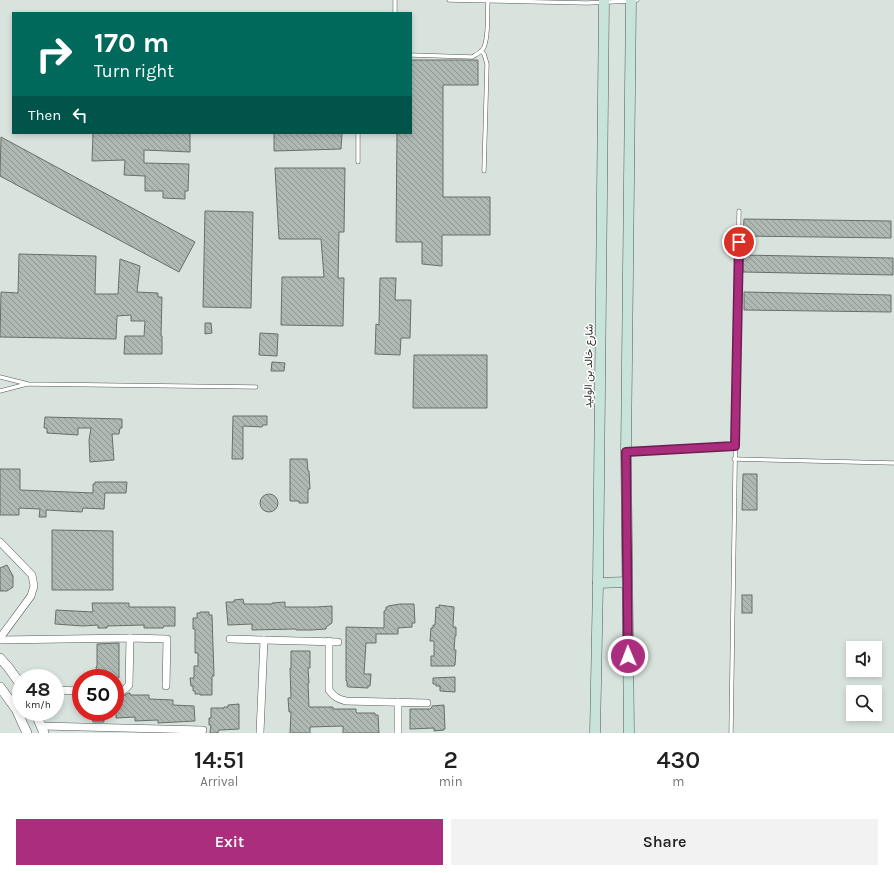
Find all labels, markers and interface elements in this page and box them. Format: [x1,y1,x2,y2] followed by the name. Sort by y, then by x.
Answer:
[94,26,169,59] text: 170 m
[28,28,80,80] icon: right
[94,60,174,82] text: Turn right
[69,104,91,126] icon: left
[28,106,61,124] text: Then
[722,225,756,259] pin
[728,231,750,253] icon: arrive
[581,324,597,408] street label: شارع خالد بن الوليد
[607,635,649,677] position arrow
[846,641,882,721] map controls
[846,641,882,677] button: sound
[72,669,124,721] speed limit sign: 50
[26,678,50,701] text: 48
[846,685,882,721] button: search
[25,699,51,711] text: km/h
[194,746,245,774] text: 14:51
[443,746,458,774] text: 2
[656,746,700,774] text: 430
[200,774,238,789] text: Arrival
[439,774,463,789] text: min
[672,774,684,789] text: m
[16,819,443,865] button: Exit
[451,819,878,865] button: Share

